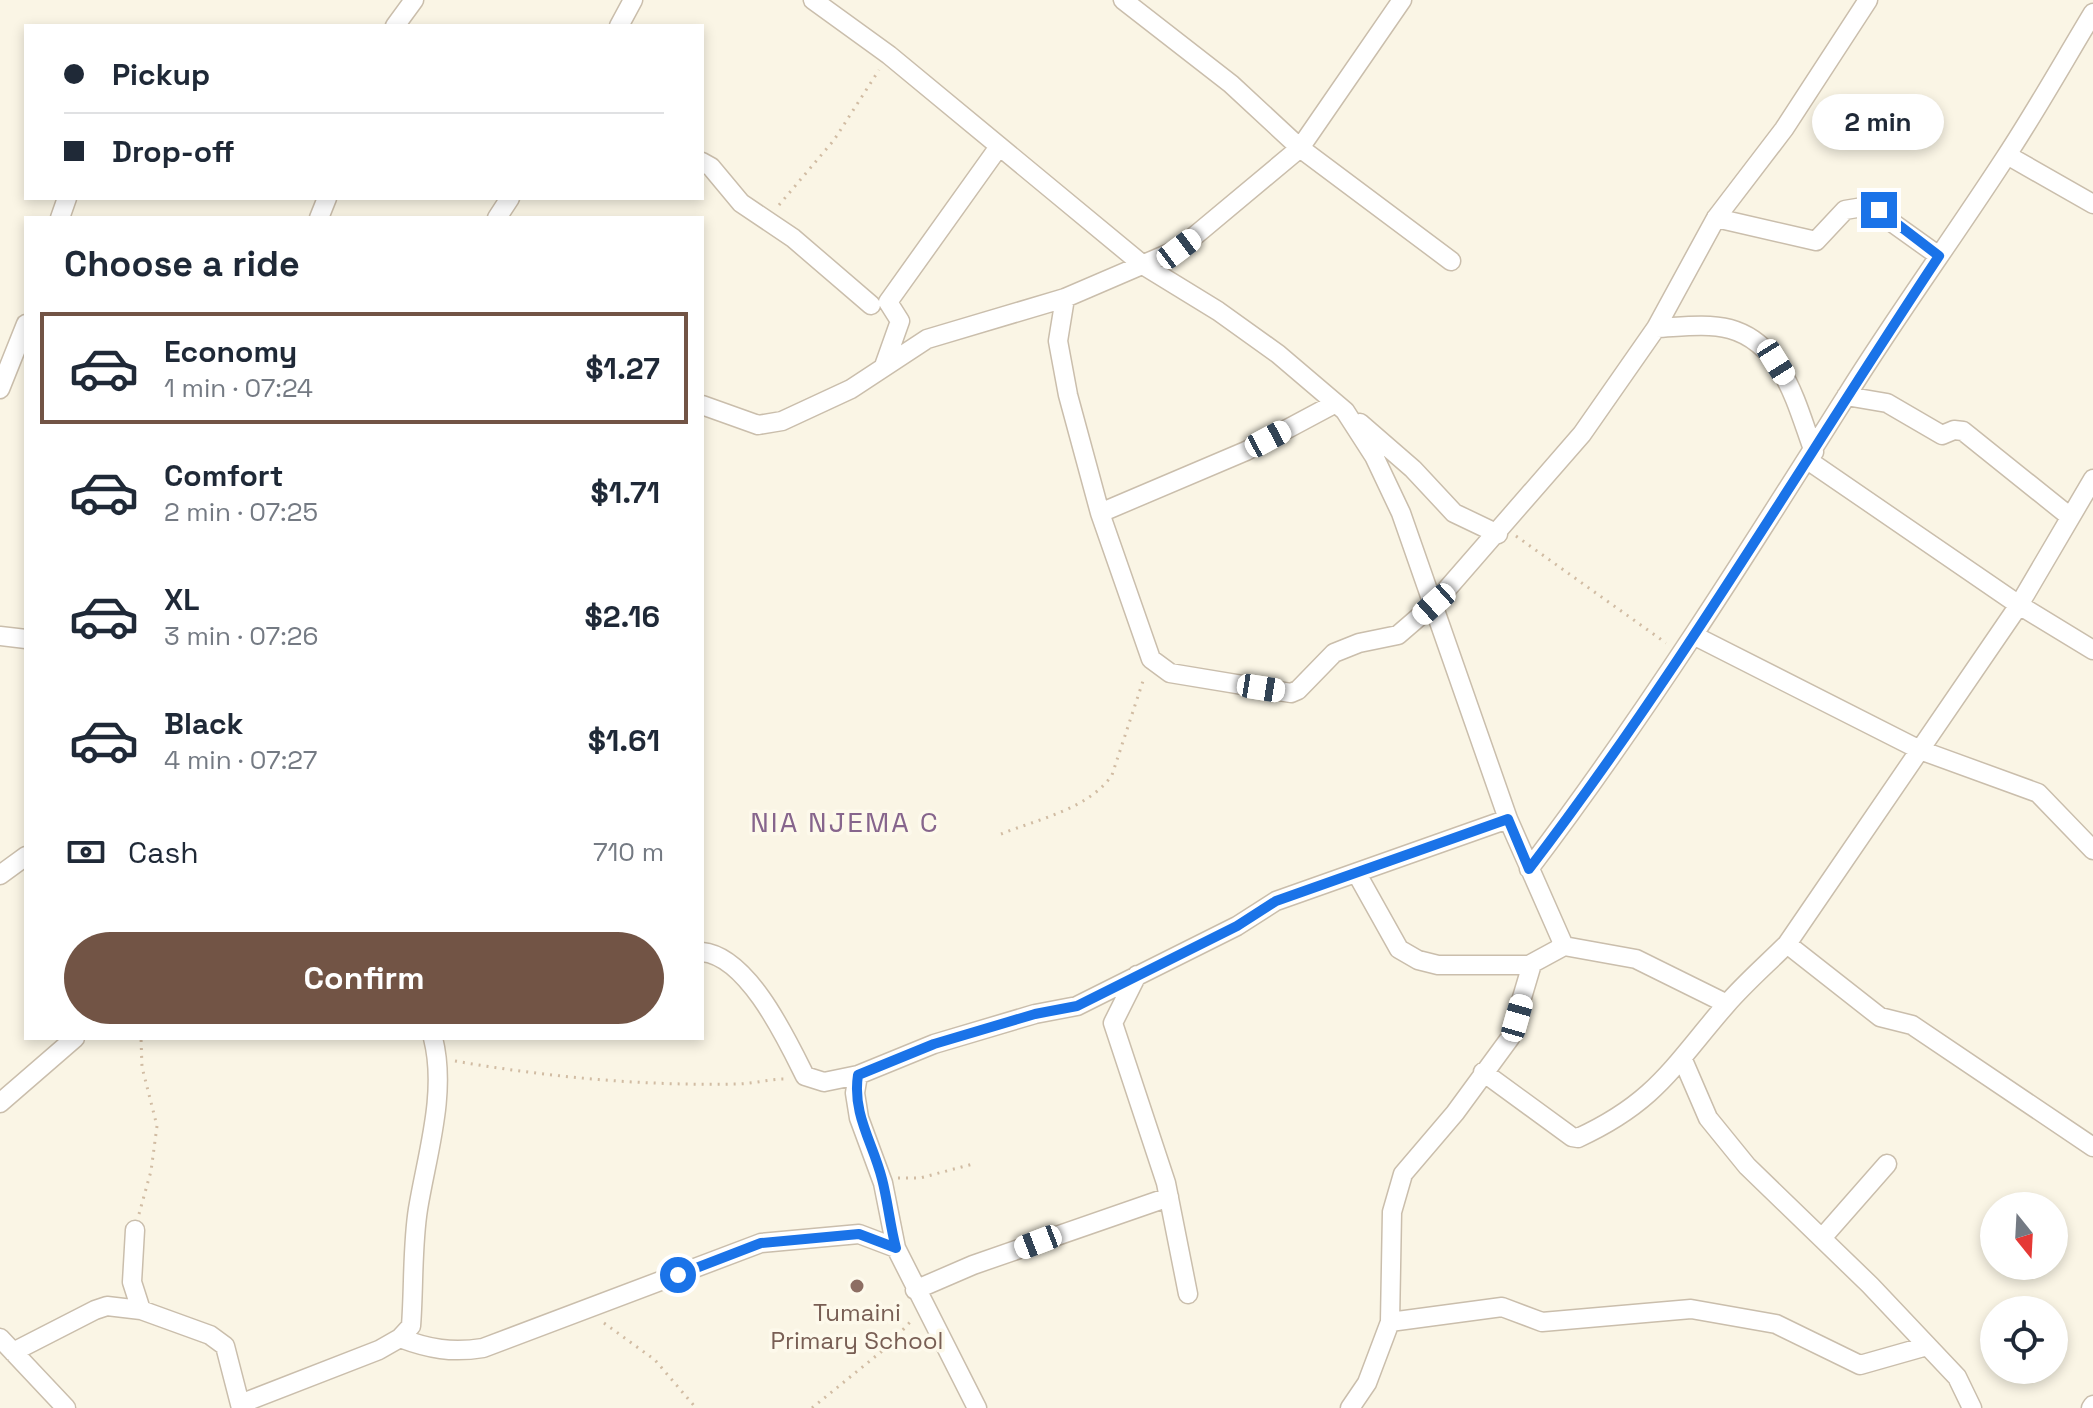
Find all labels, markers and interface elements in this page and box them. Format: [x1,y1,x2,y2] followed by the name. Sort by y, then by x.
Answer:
[112,55,210,94] text: Pickup
[1813,94,1945,150] callout: 2 min
[1844,105,1912,139] text: 2 min
[112,132,235,171] text: Drop-off
[1861,192,1897,228] route end
[1153,225,1205,273] car
[64,241,300,287] text: Choose a ride
[68,332,140,404] icon: car
[164,332,297,371] text: Economy
[1753,335,1799,389] car
[585,349,660,388] text: $1.27
[164,371,313,405] text: 1 min · 07:24
[1241,417,1295,461] car
[68,456,140,528] icon: car
[164,456,283,495] text: Comfort
[590,473,660,512] text: $1.71
[164,495,318,529] text: 2 min · 07:25
[1408,579,1460,629] car
[68,580,140,652] icon: car
[164,580,200,619] text: XL
[585,597,660,636] text: $2.16
[164,619,318,653] text: 3 min · 07:26
[1235,672,1287,704] car
[68,704,140,776] icon: car
[164,704,243,743] text: Black
[588,721,660,760] text: $1.61
[164,743,317,777] text: 4 min · 07:27
[750,804,940,840] district label: NIA NJEMA C
[64,830,108,874] icon: cash
[128,833,199,872] text: Cash
[593,835,664,869] text: 710 m
[64,932,664,1024] button: Confirm
[1499,992,1535,1044] car
[1980,1192,2068,1280] north arrow
[1980,1192,2068,1384] map controls
[1011,1222,1065,1262] car
[660,1257,696,1293] route start
[848,1277,866,1295] marker: Tumaini Primary School
[1980,1296,2068,1384] button: locate
[771,1297,944,1356] place label: Tumaini Primary School

